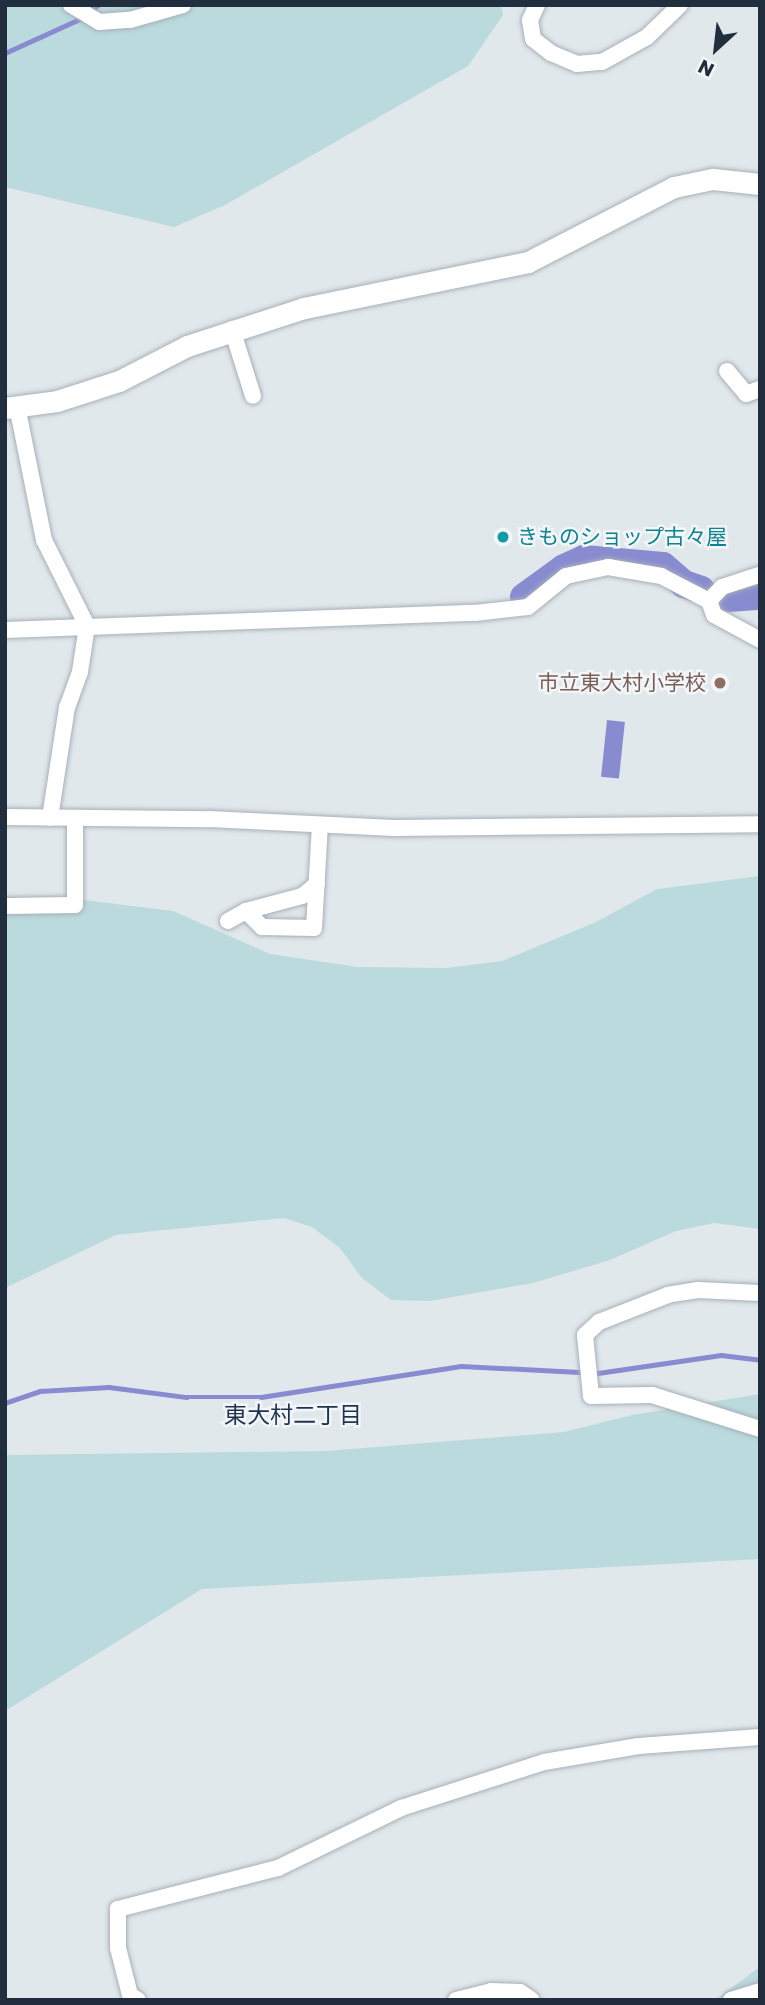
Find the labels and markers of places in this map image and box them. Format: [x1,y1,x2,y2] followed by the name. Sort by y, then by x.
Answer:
[517,524,727,550] place label: きものショップ古々屋
[495,529,511,545] marker: きものショップ古々屋
[538,670,706,696] place label: 市立東大村小学校
[712,675,728,691] marker: 市立東大村小学校

